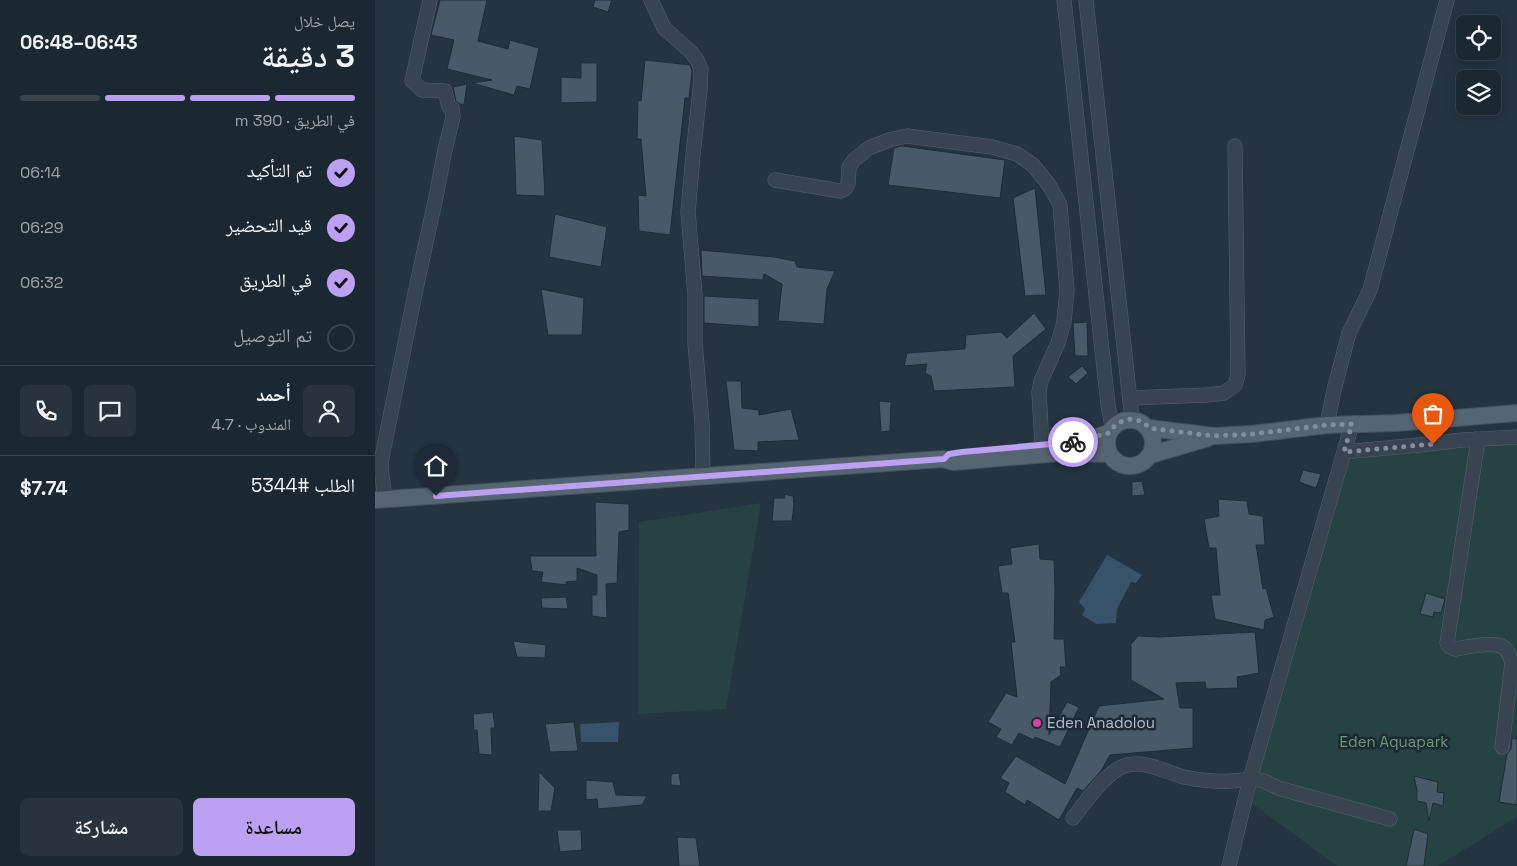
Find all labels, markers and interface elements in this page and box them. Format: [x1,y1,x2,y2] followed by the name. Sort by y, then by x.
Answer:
[294,11,355,32] text: يصل خلال
[1456,15,1501,115] map controls
[1456,15,1501,60] button: locate
[20,30,138,55] text: 06:43–06:48
[261,36,355,76] text: 3 دقيقة
[1456,70,1501,115] button: layers
[235,110,355,131] text: في الطريق · 390 m
[247,158,312,183] text: تم التأكيد
[327,159,355,187] icon: check
[20,162,61,183] text: 06:14
[226,213,312,238] text: قيد التحضير
[327,214,355,242] icon: check
[20,217,64,238] text: 06:29
[239,268,312,293] text: في الطريق
[327,269,355,297] icon: check
[20,272,63,293] text: 06:32
[233,323,312,348] text: تم التوصيل
[256,382,291,407] text: أحمد
[20,385,72,437] button: phone
[84,385,136,437] button: chat
[303,385,355,437] button: person
[1412,393,1454,444] pin
[1419,400,1447,428] icon: bag
[211,414,291,435] text: المندوب · 4.7
[1048,417,1098,467] courier
[1059,428,1087,456] icon: bike
[415,445,457,496] pin
[422,452,450,480] icon: home
[251,473,355,498] text: الطلب #5344
[20,476,68,501] text: $7.74
[1047,713,1155,732] place label: Eden Anadolou
[1031,717,1043,729] marker: Eden Anadolou
[1340,732,1448,751] park label: Eden Aquapark
[20,798,183,856] button: مشاركة
[193,798,355,856] button: مساعدة

